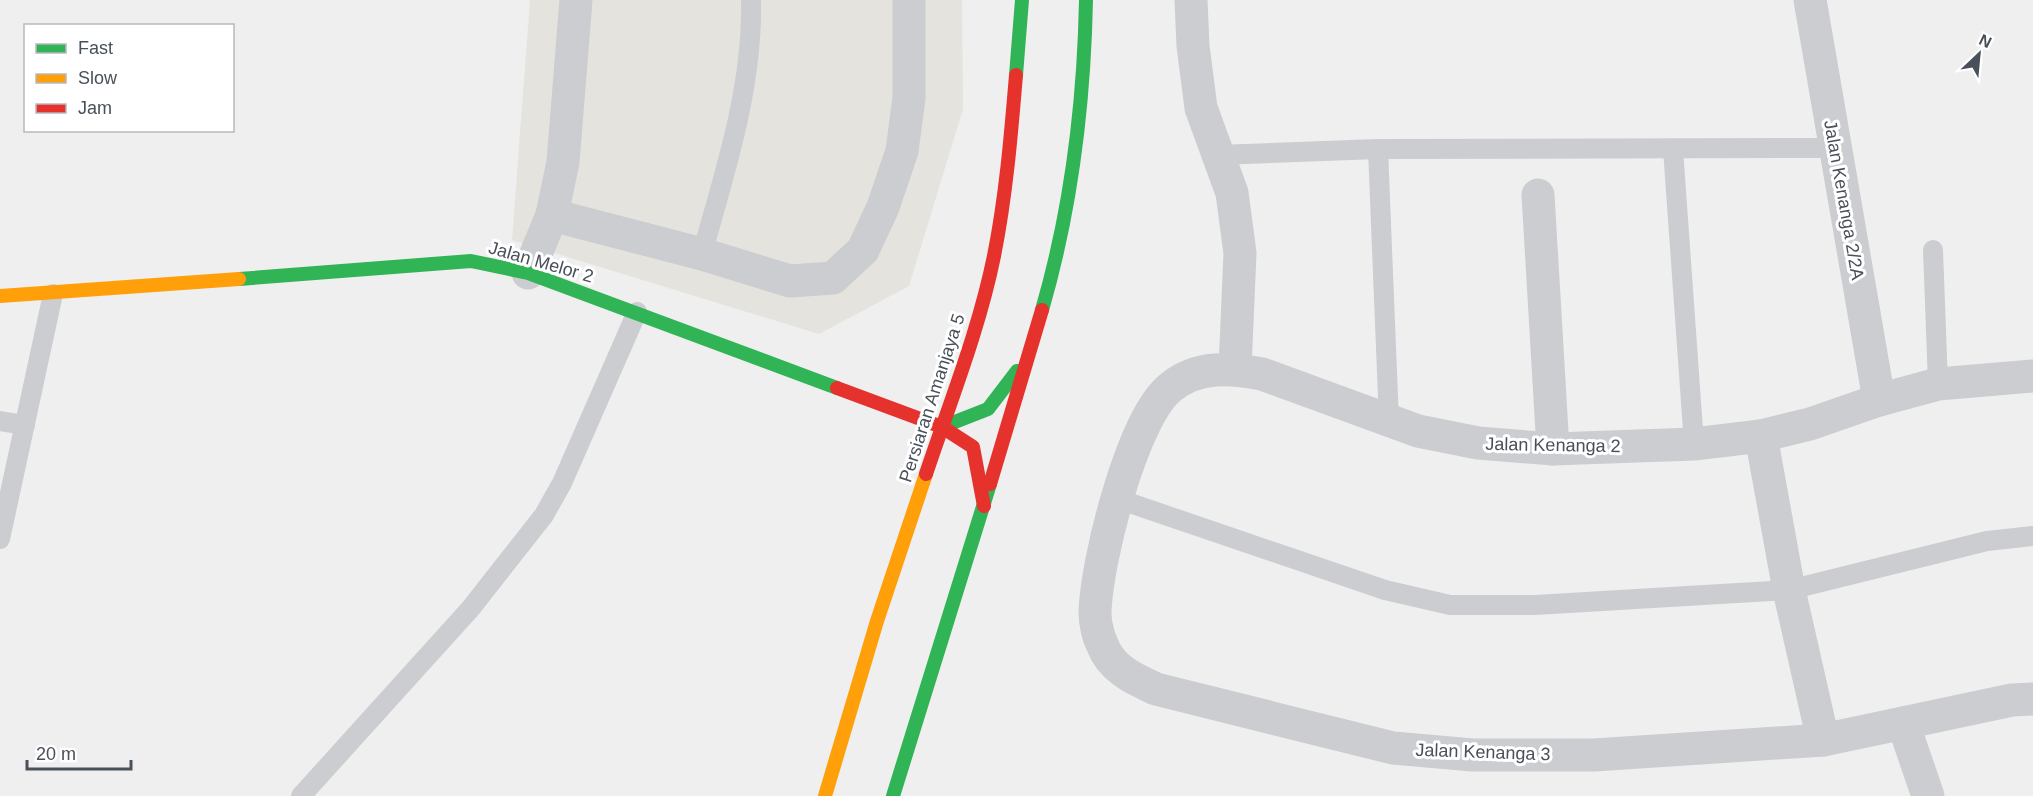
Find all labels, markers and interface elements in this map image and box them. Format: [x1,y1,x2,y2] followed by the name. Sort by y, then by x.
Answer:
[24,24,234,132] legend
[1949,24,2009,84] north arrow
[1976,31,1994,51] text: N
[78,38,113,58] text: Fast
[78,68,118,88] text: Slow
[78,98,112,118] text: Jam
[1820,118,1868,282] street label: Jalan Kenanga 2/2A
[486,237,596,287] street label: Jalan Melor 2
[895,311,969,485] street label: Persiaran Amanjaya 5
[1485,434,1621,456] street label: Jalan Kenanga 2
[27,733,130,771] scale bar
[1415,740,1551,764] street label: Jalan Kenanga 3
[36,744,76,764] text: 20 m

